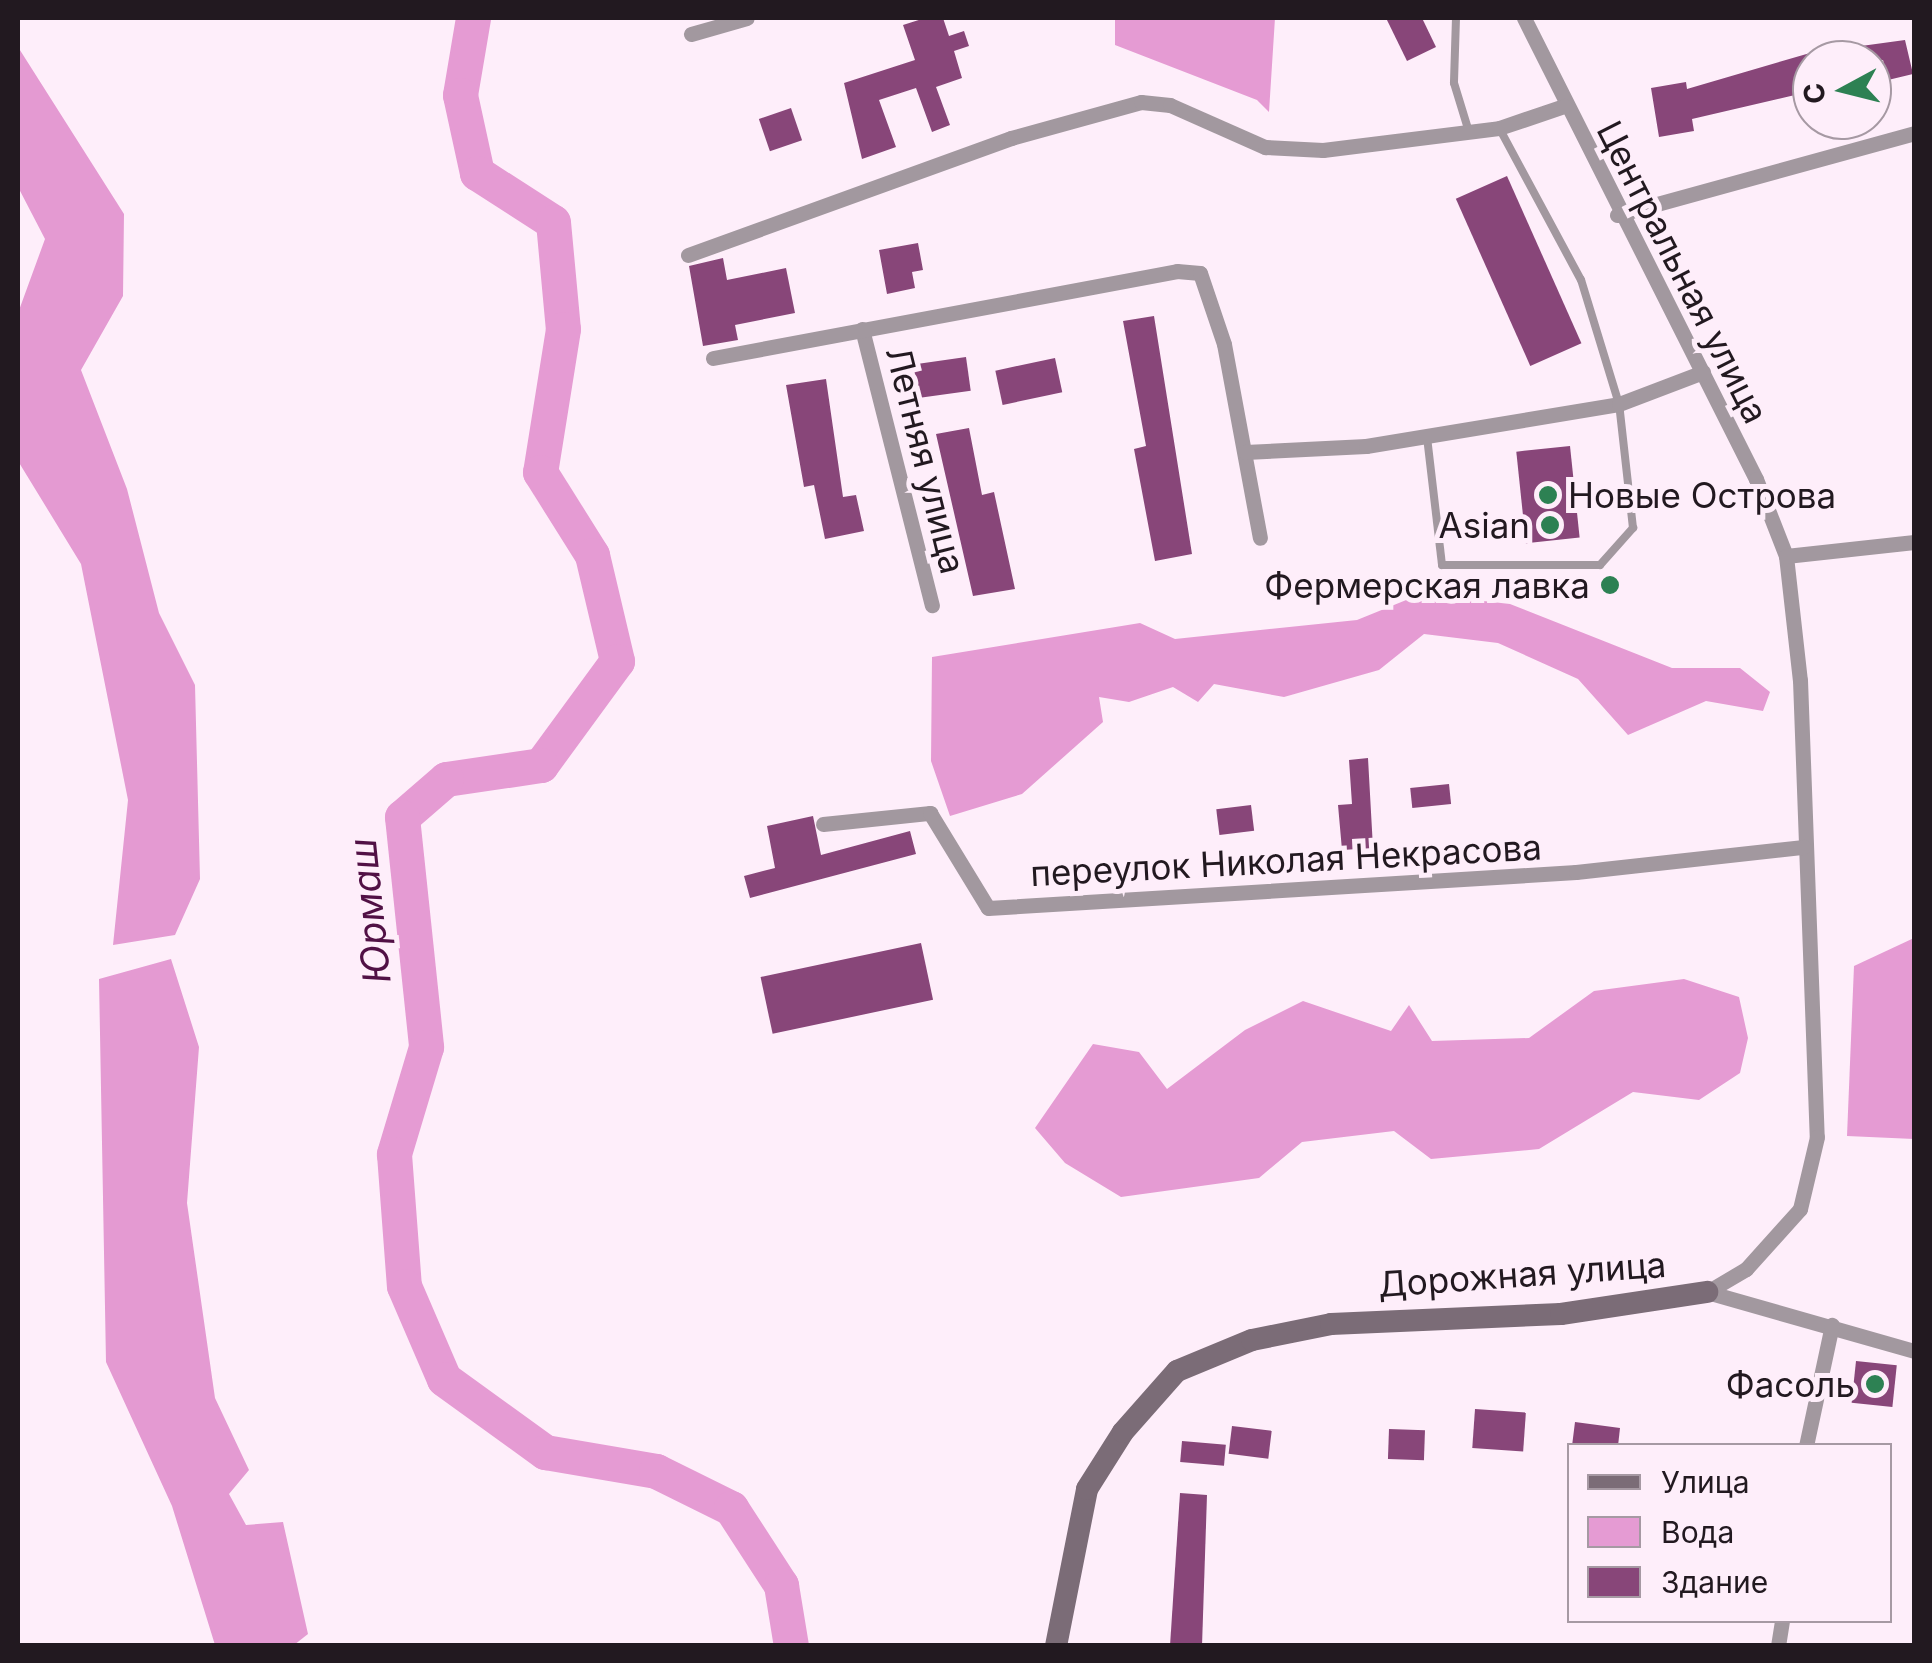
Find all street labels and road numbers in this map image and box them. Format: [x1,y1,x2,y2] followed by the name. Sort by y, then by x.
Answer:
[1589,114,1777,430] street label: Центральная улица
[878,342,974,578] street label: Летняя улица
[1029,826,1543,894] street label: переулок Николая Некрасова
[1377,1243,1667,1305] street label: Дорожная улица

